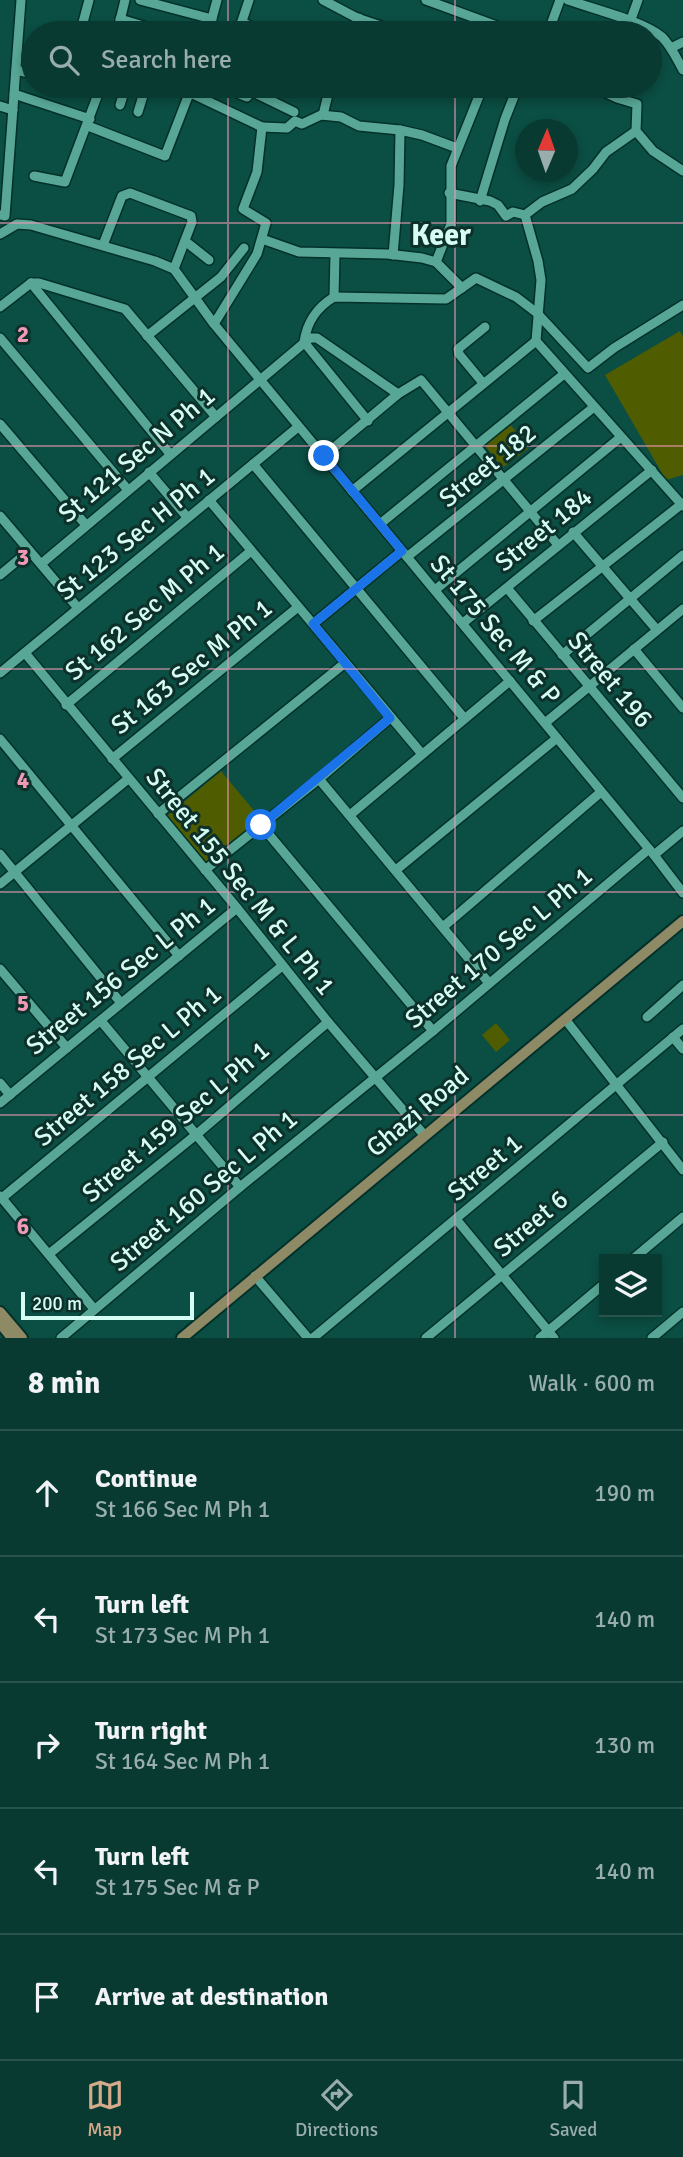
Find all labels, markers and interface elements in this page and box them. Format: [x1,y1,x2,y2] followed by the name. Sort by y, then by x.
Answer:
[21,21,662,98] search box
[45,41,83,79] icon: search
[101,44,232,76] text: Search here
[515,119,578,182] north arrow
[411,217,471,254] district label: Keer
[17,320,29,349] text: 2
[52,380,222,530] street label: St 121 Sec N Ph 1
[433,417,543,515] street label: Street 182
[308,440,339,471] route end
[50,460,222,608] street label: St 123 Sec H Ph 1
[489,481,599,579] street label: Street 184
[59,536,231,688] street label: St 162 Sec M Ph 1
[17,543,29,572] text: 3
[423,549,567,711] street label: St 175 Sec M & P
[105,592,279,742] street label: St 163 Sec M Ph 1
[561,625,659,735] street label: Street 196
[138,762,342,1002] street label: Street 155 Sec M & L Ph 1
[17,766,29,795] text: 4
[245,809,276,840] route start
[399,860,599,1036] street label: Street 170 Sec L Ph 1
[20,890,222,1062] street label: Street 156 Sec L Ph 1
[28,978,228,1154] street label: Street 158 Sec L Ph 1
[76,1034,276,1210] street label: Street 159 Sec L Ph 1
[360,1060,476,1164] street label: Ghazi Road
[104,1103,304,1279] street label: Street 160 Sec L Ph 1
[441,1128,529,1208] street label: Street 1
[487,1184,575,1264] street label: Street 6
[17,1212,29,1241] text: 6
[599,1254,662,1317] map controls
[599,1254,662,1317] button: layers
[21,1289,194,1321] scale bar
[32,1292,82,1316] text: 200 m
[28,1365,100,1402] text: 8 min
[529,1369,655,1398] text: Walk · 600 m
[95,1463,197,1495] text: Continue
[28,1474,66,1512] icon: ahead
[594,1479,655,1508] text: 190 m
[95,1495,270,1524] text: St 166 Sec M Ph 1
[95,1589,189,1621] text: Turn left
[28,1600,66,1638] icon: left
[594,1605,655,1634] text: 140 m
[95,1621,270,1650] text: St 173 Sec M Ph 1
[95,1715,207,1747] text: Turn right
[28,1726,66,1764] icon: right
[594,1731,655,1760] text: 130 m
[95,1747,270,1776] text: St 164 Sec M Ph 1
[95,1841,189,1873] text: Turn left
[28,1852,66,1890] icon: left
[594,1857,655,1886] text: 140 m
[95,1873,259,1902] text: St 175 Sec M & P
[28,1978,66,2016] icon: arrive
[95,1981,328,2013] text: Arrive at destination
[86,2076,124,2142] tab: Map
[295,2076,378,2142] tab: Directions
[549,2076,597,2142] tab: Saved

